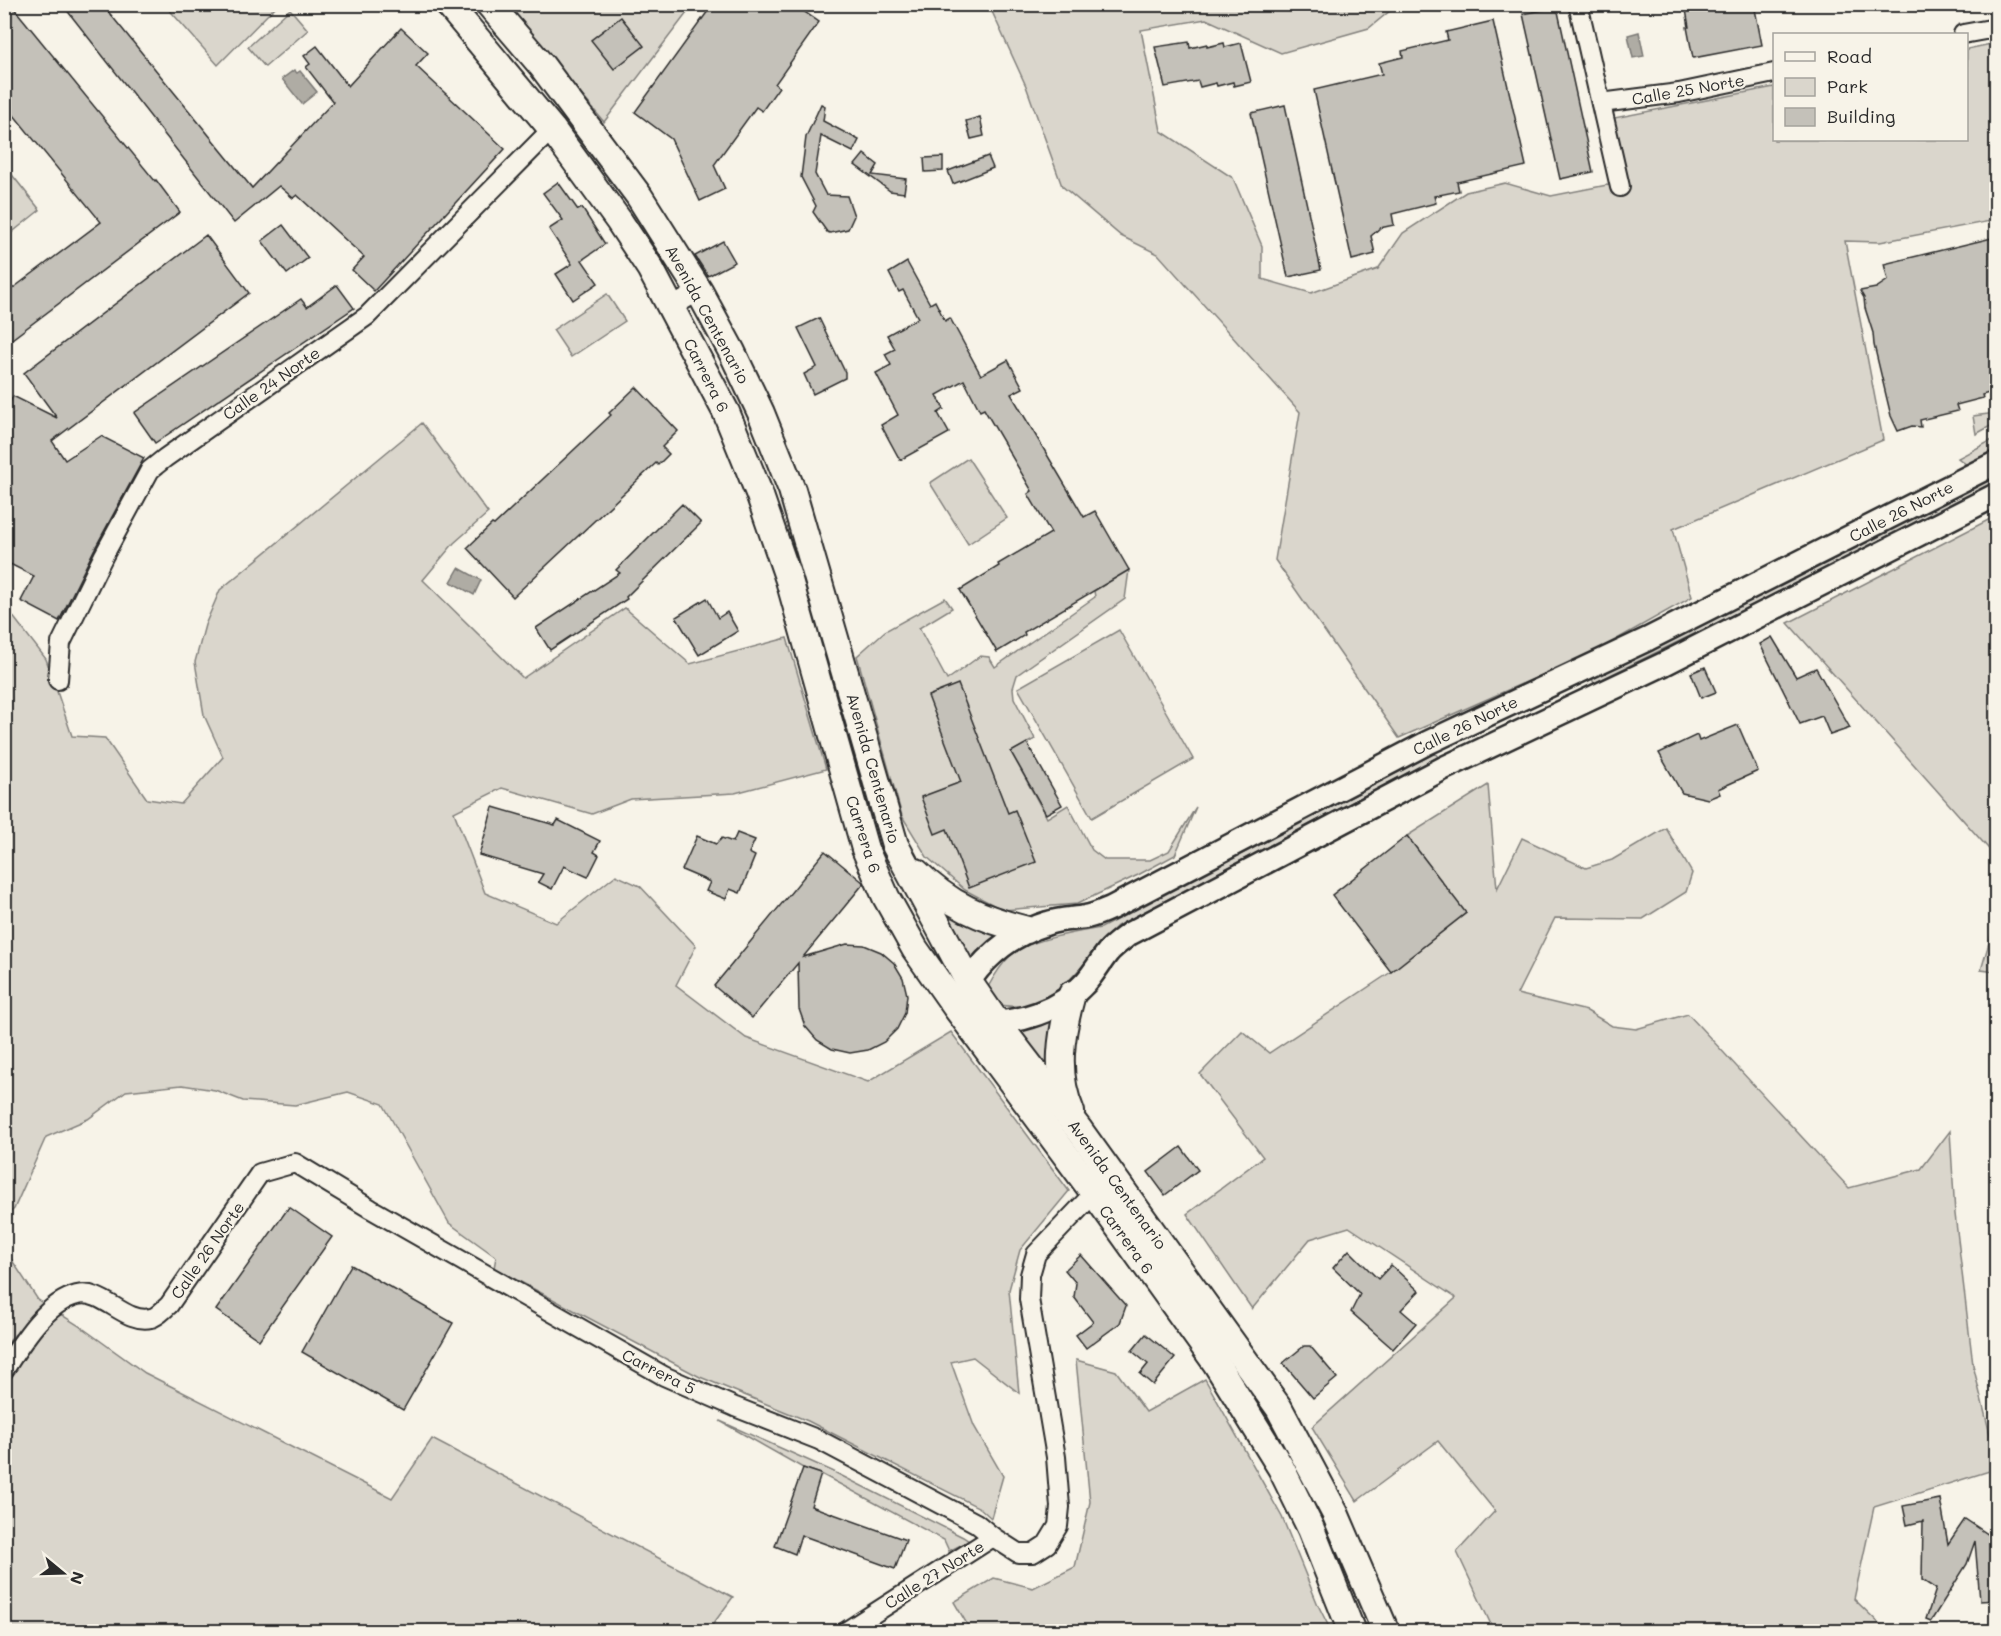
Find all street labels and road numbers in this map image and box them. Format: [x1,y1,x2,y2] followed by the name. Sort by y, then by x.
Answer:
[1630,69,1746,109] street label: Calle 25 Norte
[661,241,755,387] street label: Avenida Centenario
[679,335,735,415] street label: Carrera 6
[218,342,324,424] street label: Calle 24 Norte
[1845,476,1957,546] street label: Calle 26 Norte
[1409,690,1521,760] street label: Calle 26 Norte
[843,691,905,845] street label: Avenida Centenario
[842,793,886,875] street label: Carrera 6
[1064,1115,1172,1253] street label: Avenida Centenario
[166,1197,248,1303] street label: Calle 26 Norte
[1095,1200,1159,1278] street label: Carrera 6
[619,1344,699,1398] street label: Carrera 5
[880,1535,988,1613] street label: Calle 27 Norte

